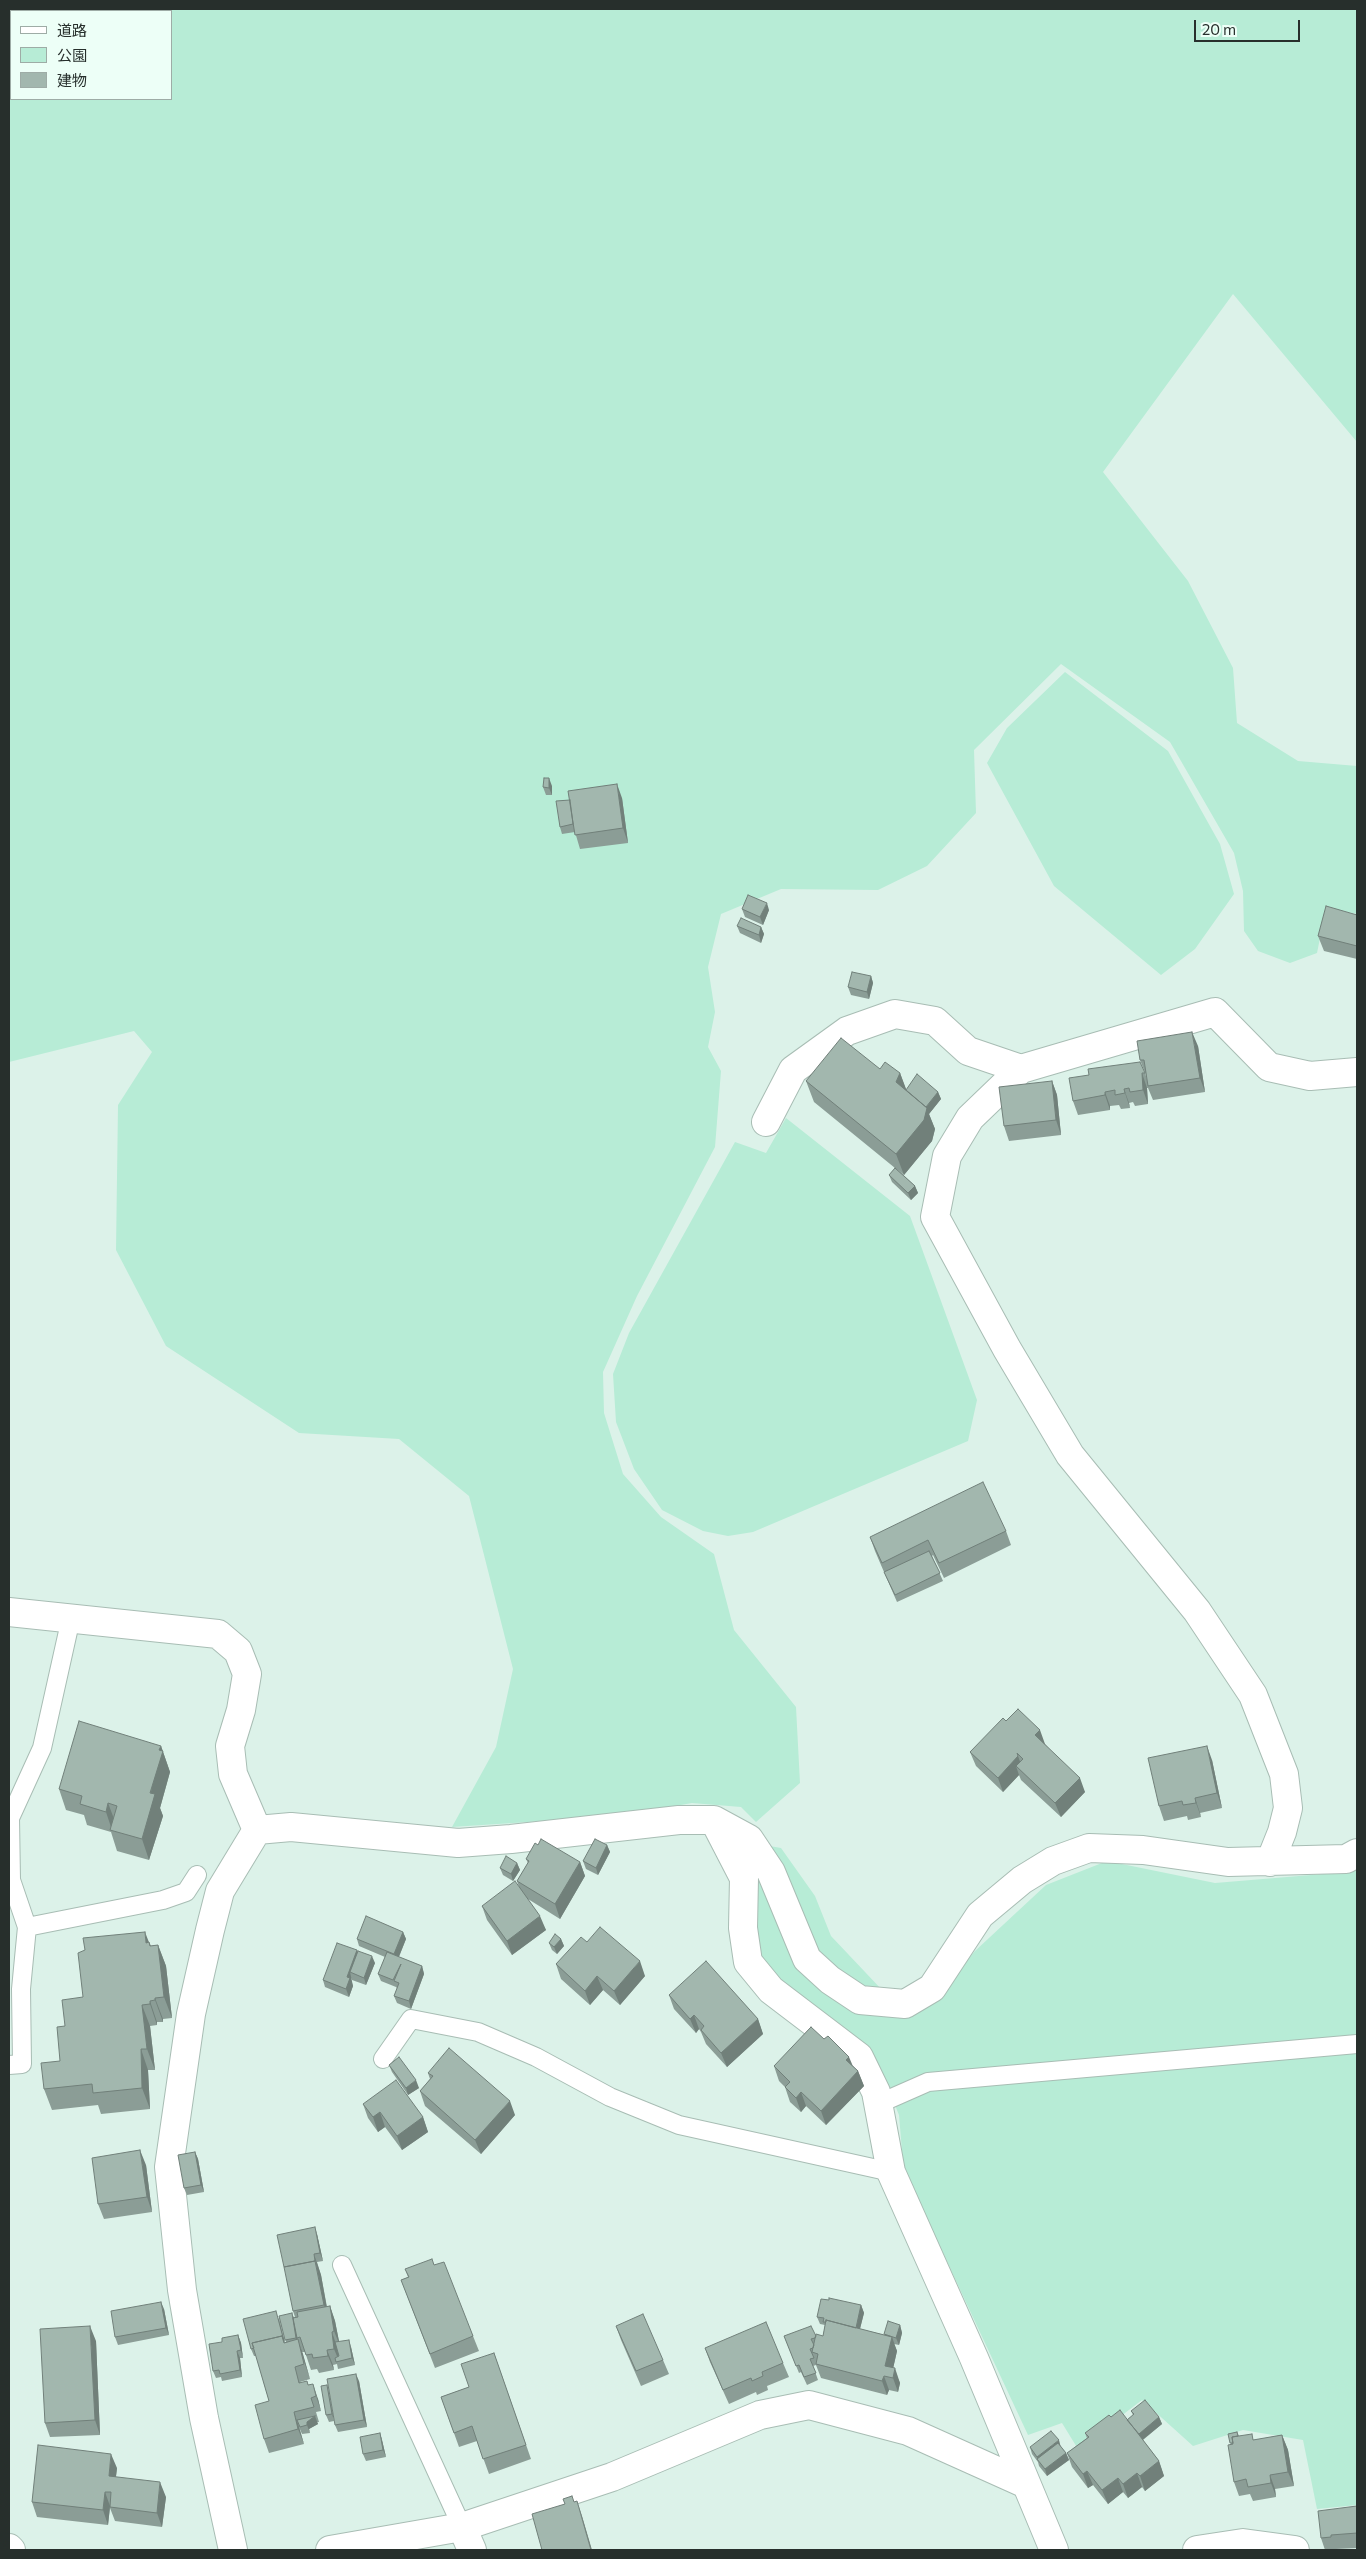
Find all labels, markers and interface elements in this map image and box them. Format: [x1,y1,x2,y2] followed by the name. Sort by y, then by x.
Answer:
[10,10,172,100] legend
[1196,10,1302,42] scale bar
[1202,20,1236,38] text: 20 m
[57,21,87,39] text: 道路
[57,46,87,64] text: 公園
[57,71,87,89] text: 建物

